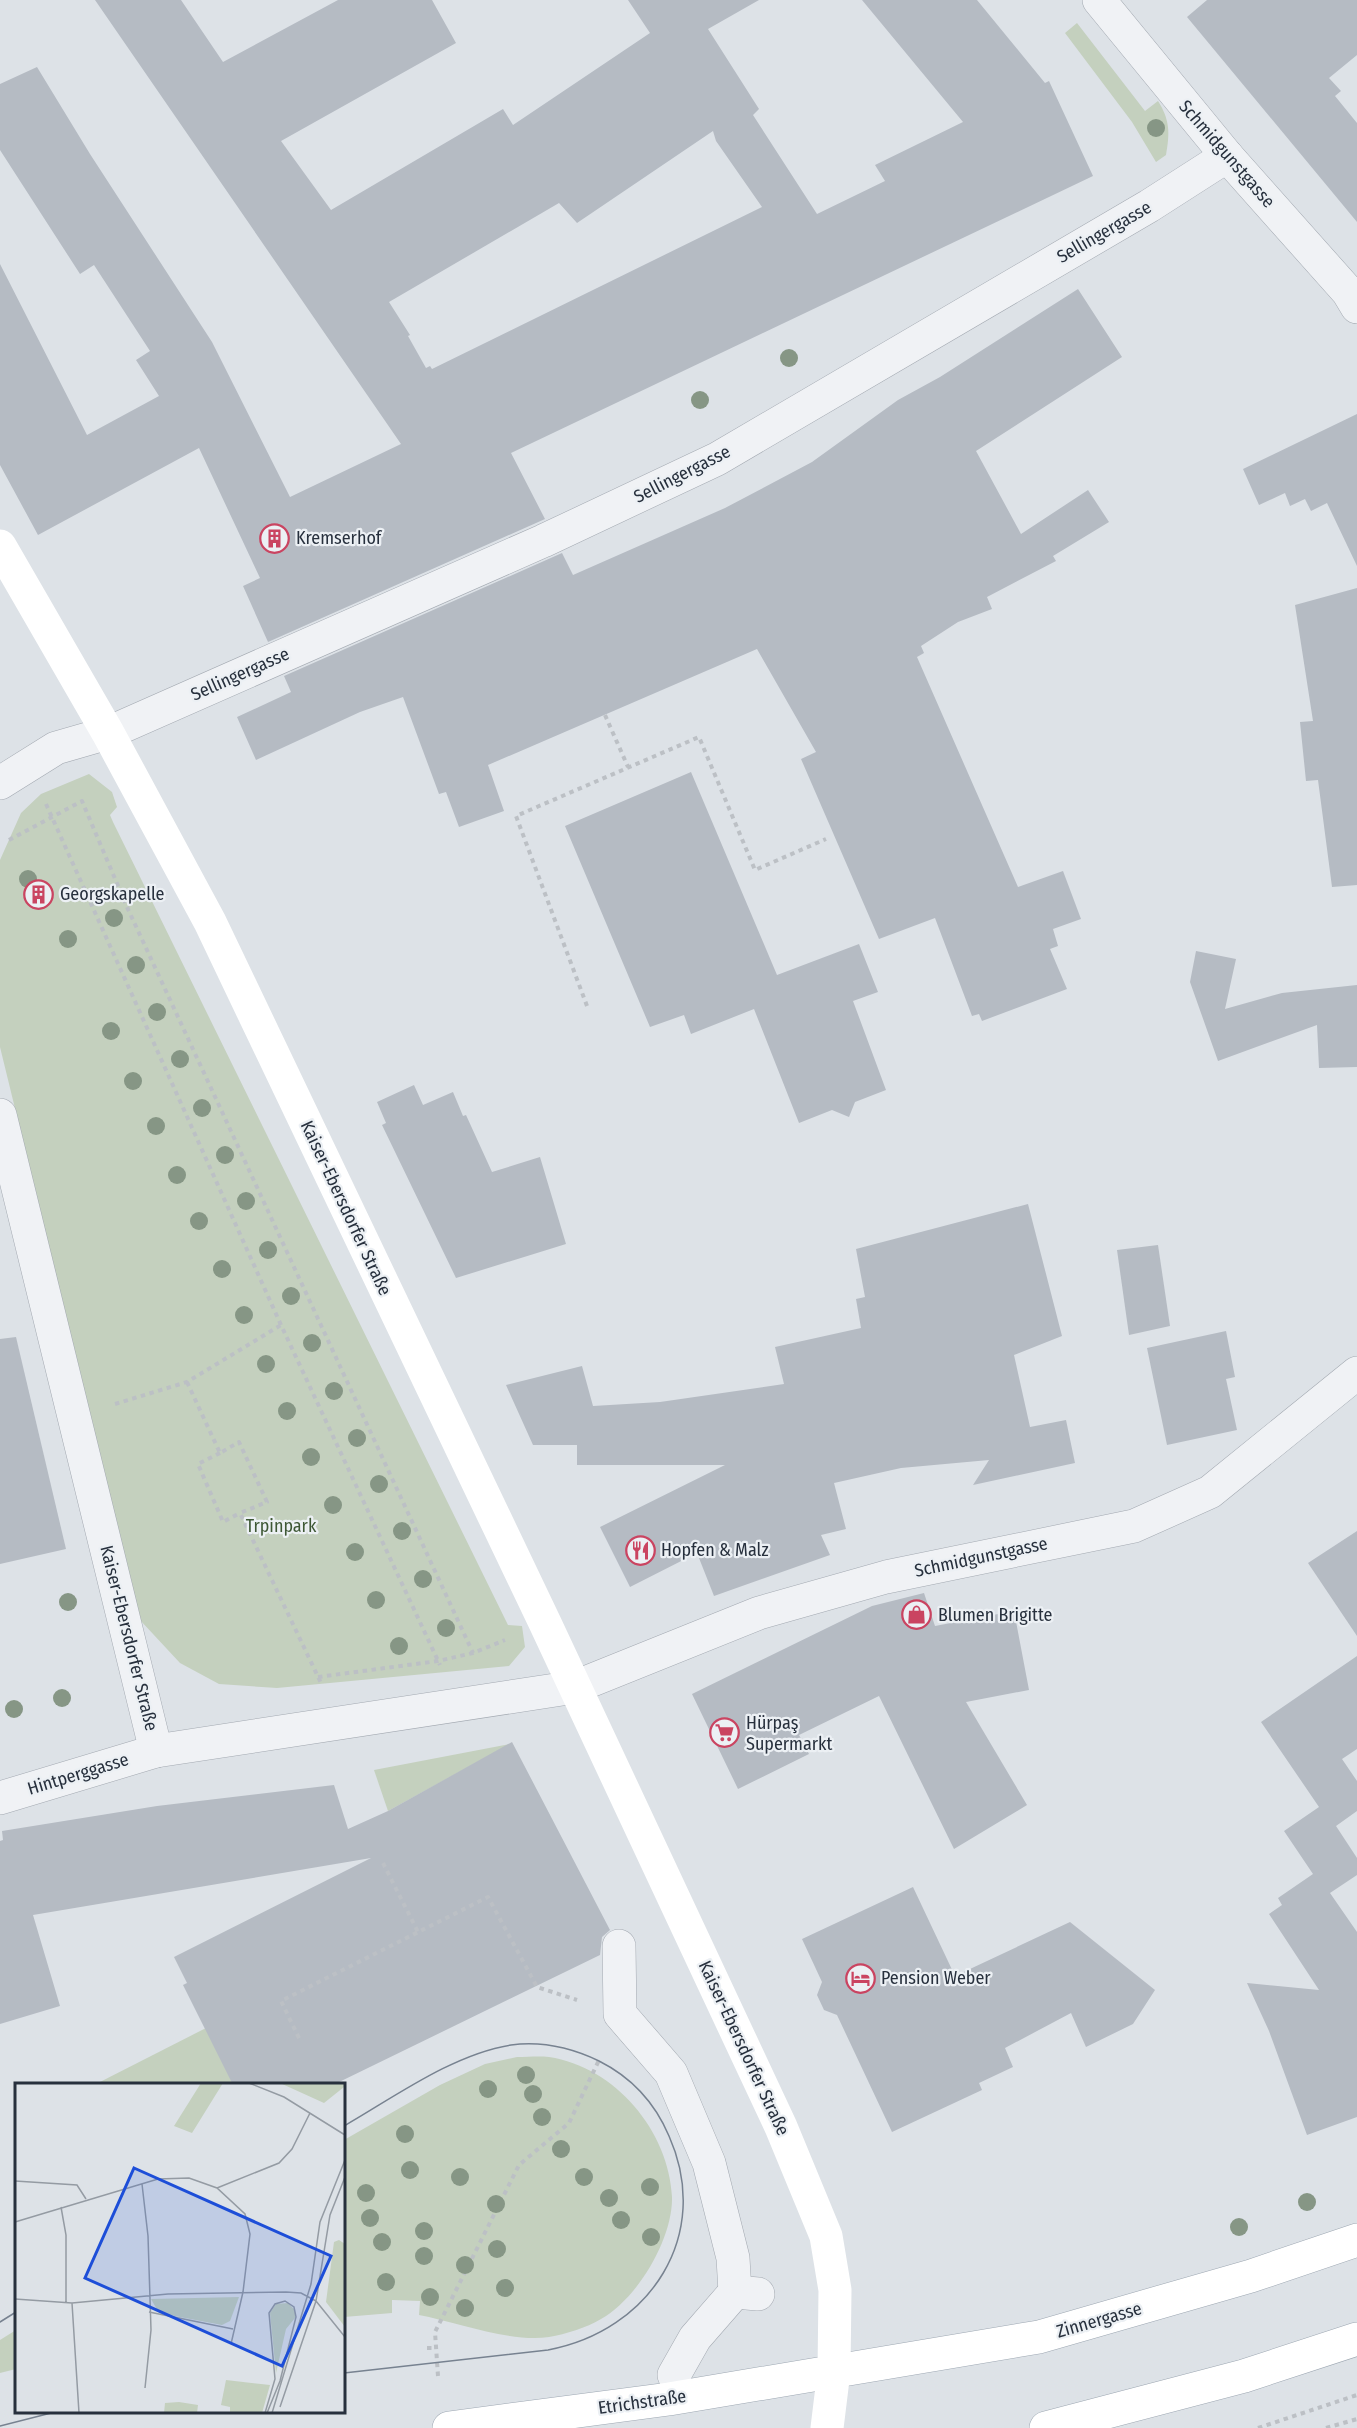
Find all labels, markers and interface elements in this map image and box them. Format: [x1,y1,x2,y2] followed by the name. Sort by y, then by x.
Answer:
[1174,96,1280,212] street label: Schmidgunstgasse
[1053,196,1155,268] street label: Sellingergasse
[630,440,734,508] street label: Sellingergasse
[259,522,291,554] building icon: Kremserhof
[296,527,383,549] place label: Kremserhof
[187,642,293,705] street label: Sellingergasse
[23,878,55,910] building icon: Georgskapelle
[60,883,165,905] place label: Georgskapelle
[296,1117,396,1299] street label: Kaiser-Ebersdorfer Straße
[246,1515,317,1537] park label: Trpinpark
[912,1532,1050,1582] street label: Schmidgunstgasse
[624,1534,656,1566] restaurant icon: Hopfen & Malz
[661,1539,769,1561] place label: Hopfen & Malz
[95,1543,163,1733] street label: Kaiser-Ebersdorfer Straße
[901,1599,933,1631] shop icon: Blumen Brigitte
[938,1604,1053,1626] place label: Blumen Brigitte
[746,1712,832,1755] place label: Hürpaş Supermarkt
[709,1717,741,1749] supermarket icon: Hürpaş Supermarkt
[25,1748,131,1800] street label: Hintperggasse
[694,1957,794,2139] street label: Kaiser-Ebersdorfer Straße
[844,1962,876,1994] hotel icon: Pension Weber
[881,1967,991,1989] place label: Pension Weber
[15,2083,345,2413] inset map
[1054,2297,1144,2343] street label: Zinnergasse
[597,2385,688,2419] street label: Etrichstraße

